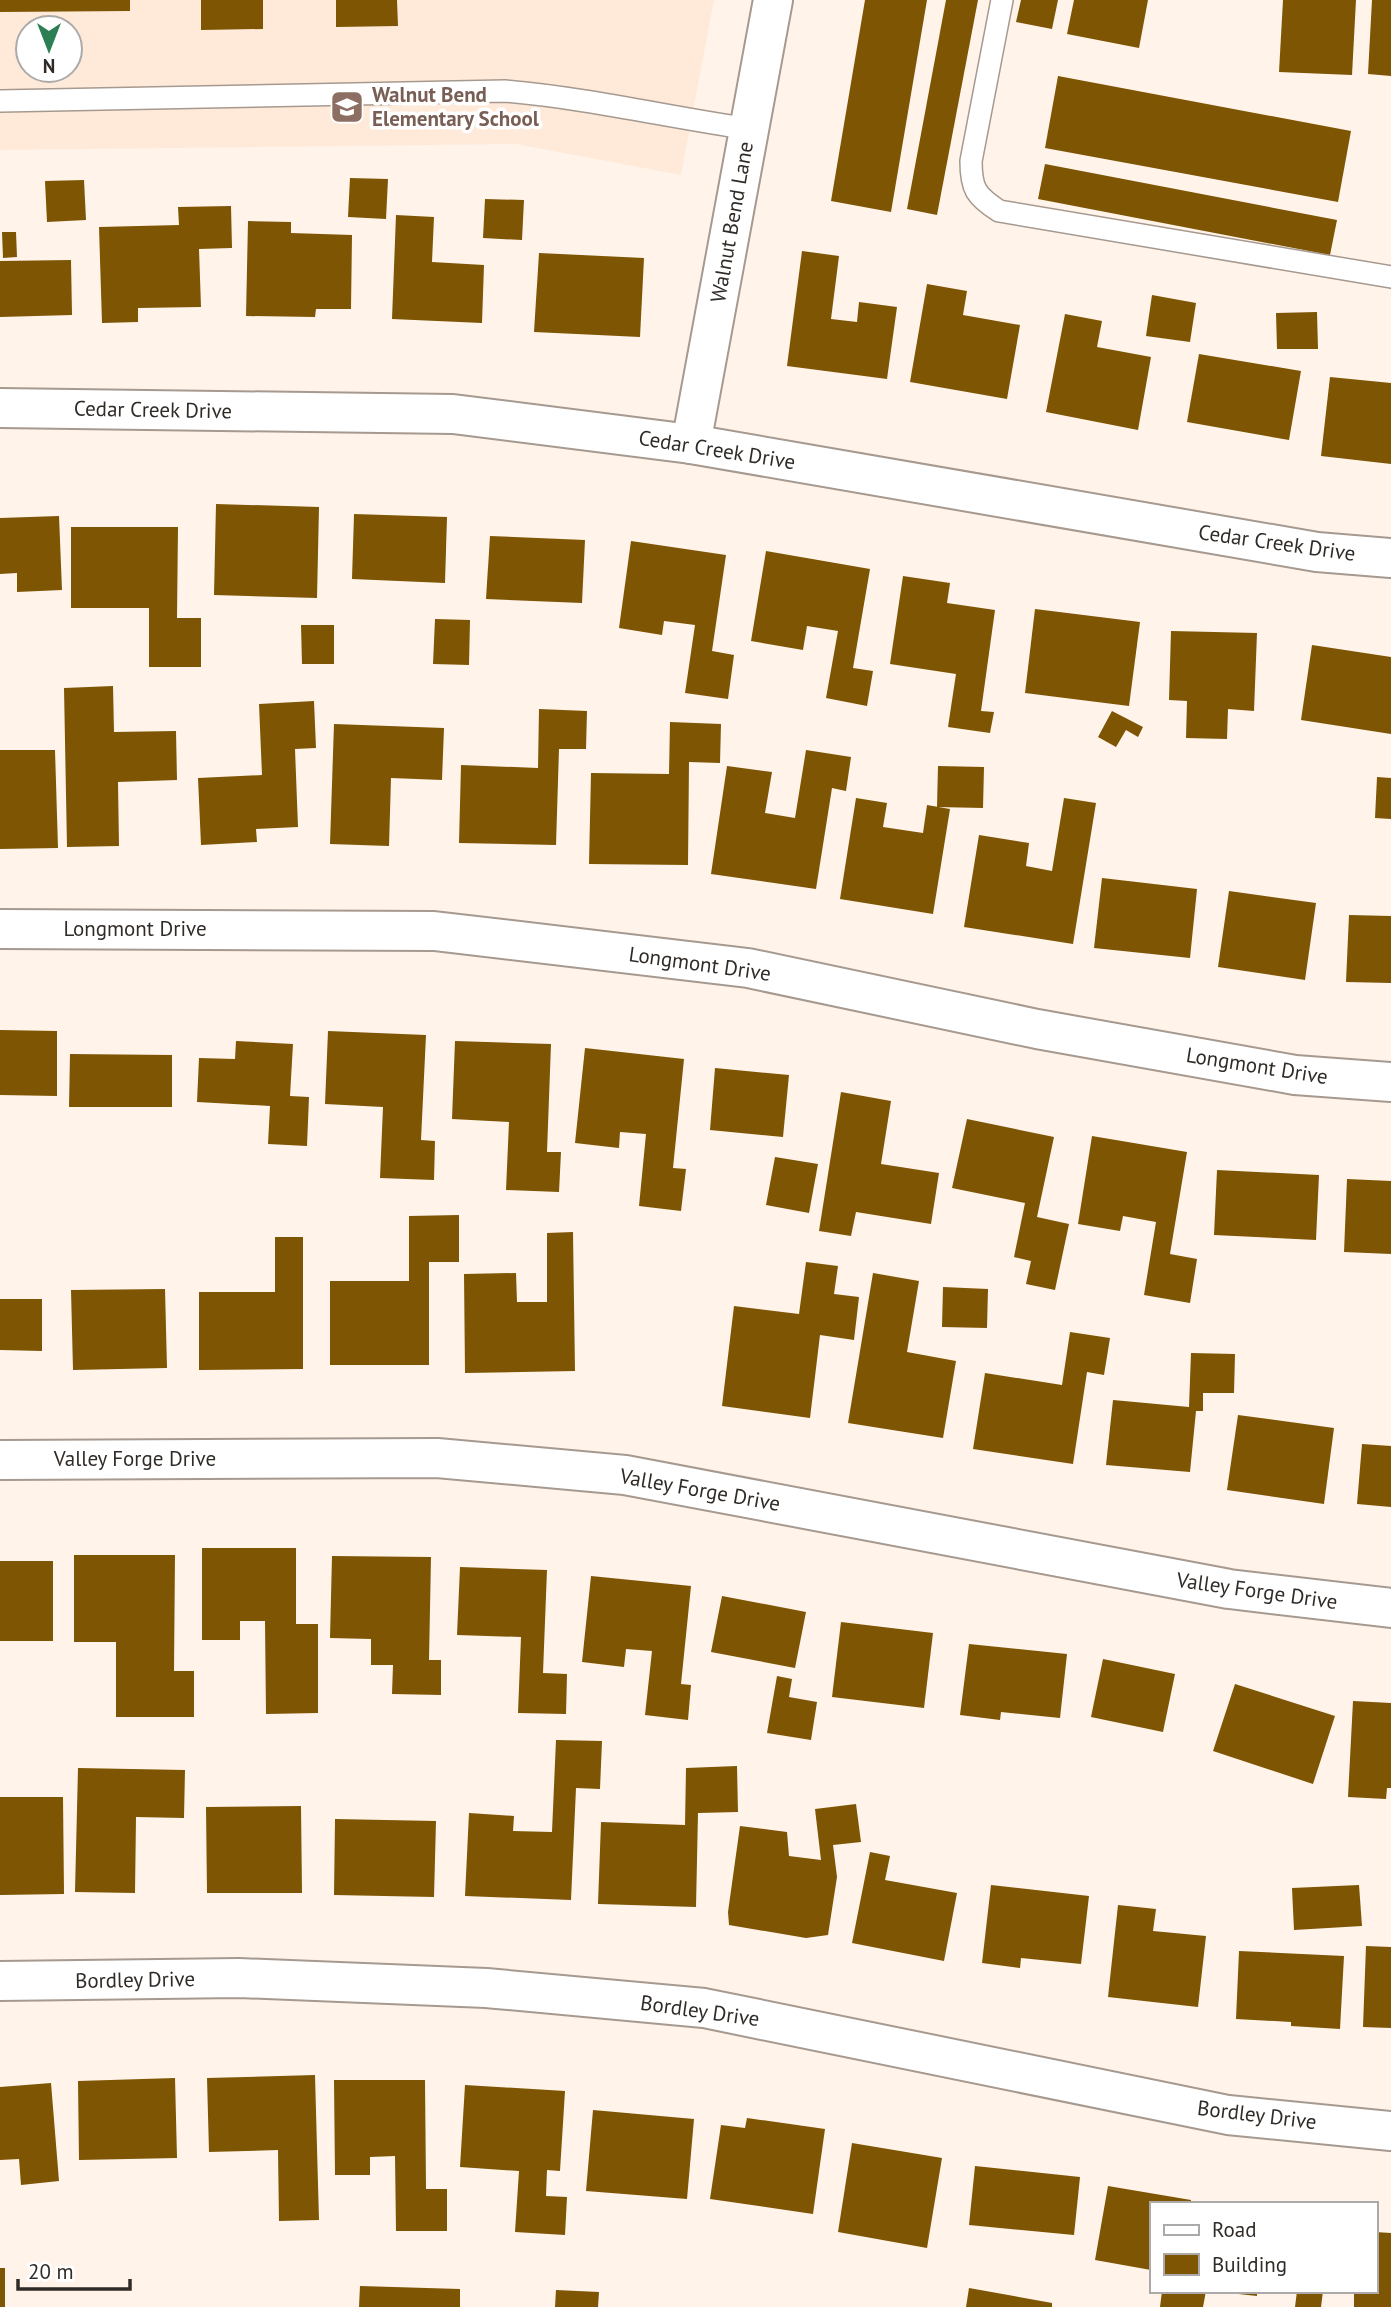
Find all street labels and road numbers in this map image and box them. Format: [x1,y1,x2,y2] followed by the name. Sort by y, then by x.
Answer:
[704,139,759,304] street label: Walnut Bend Lane
[74,395,232,424] street label: Cedar Creek Drive
[637,424,797,475] street label: Cedar Creek Drive
[1197,518,1357,567] street label: Cedar Creek Drive
[63,915,207,942] street label: Longmont Drive
[627,940,773,987] street label: Longmont Drive
[1184,1041,1330,1090] street label: Longmont Drive
[53,1445,216,1472] street label: Valley Forge Drive
[617,1462,782,1517] street label: Valley Forge Drive
[1174,1566,1339,1615] street label: Valley Forge Drive
[75,1965,195,1994] street label: Bordley Drive
[639,1989,761,2032] street label: Bordley Drive
[1196,2094,1318,2135] street label: Bordley Drive

